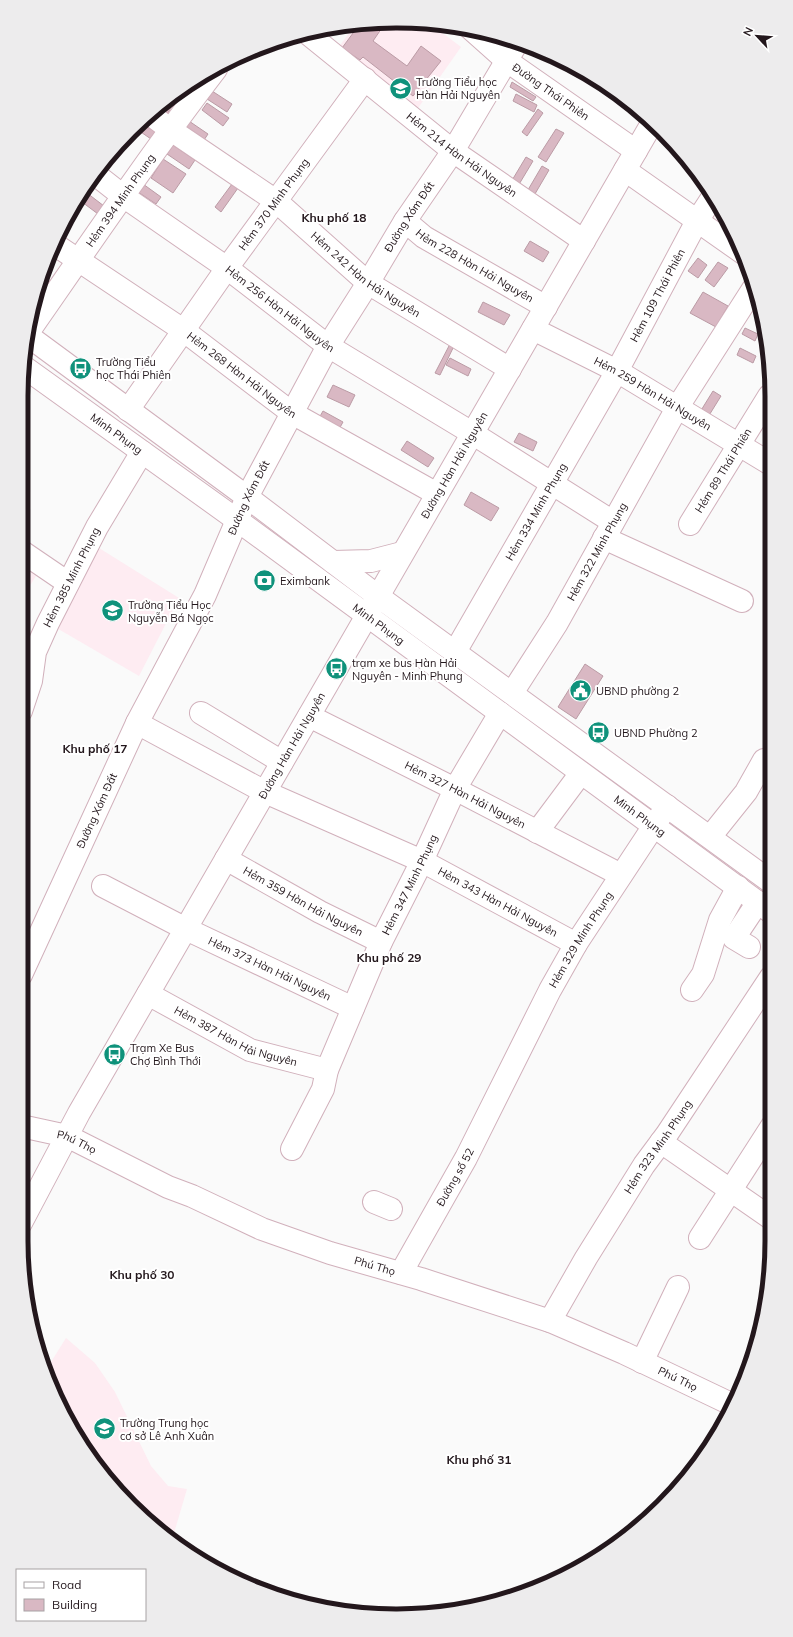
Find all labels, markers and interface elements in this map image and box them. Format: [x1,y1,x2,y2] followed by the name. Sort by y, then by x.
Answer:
[737,16,777,56] north arrow
[740,25,756,38] text: N
[510,60,592,123] street label: Đường Thái Phiên
[388,75,414,101] school or university icon: Trường Tiểu học Hàn Hải Nguyên
[416,75,500,102] place label: Trường Tiểu học Hàn Hải Nguyên
[404,109,520,200] street label: Hẻm 214 Hàn Hải Nguyên
[83,151,158,250] street label: Hẻm 394 Minh Phụng
[235,155,312,253] street label: Hẻm 370 Minh Phụng
[381,179,437,255] street label: Đường Xóm Đất
[301,210,367,225] district label: Khu phố 18
[413,226,536,305] street label: Hẻm 228 Hàn Hải Nguyên
[308,229,423,320] street label: Hẻm 242 Hàn Hải Nguyên
[627,246,688,344] street label: Hẻm 109 Thái Phiên
[223,262,337,355] street label: Hẻm 256 Hàn Hải Nguyên
[184,329,299,421] street label: Hẻm 268 Hàn Hải Nguyên
[592,354,714,433] street label: Hẻm 259 Hàn Hải Nguyên
[68,355,94,381] bus stop icon: Trường Tiểu học Thái Phiên
[96,355,171,382] place label: Trường Tiểu học Thái Phiên
[418,409,491,521] street label: Đường Hàn Hải Nguyên
[88,410,145,457] street label: Minh Phụng
[692,425,755,515] street label: Hẻm 89 Thái Phiên
[225,458,272,537] street label: Đường Xóm Đất
[502,460,570,563] street label: Hẻm 334 Minh Phụng
[564,500,630,603] street label: Hẻm 322 Minh Phụng
[40,525,103,630] street label: Hẻm 385 Minh Phụng
[252,568,278,594] bank icon: Eximbank
[280,574,330,588] place label: Eximbank
[100,598,126,624] school or university icon: Trường Tiểu Học Nguyễn Bá Ngọc
[128,598,214,625] place label: Trường Tiểu Học Nguyễn Bá Ngọc
[350,600,407,648] street label: Minh Phụng
[323,656,349,682] bus stop icon: trạm xe bus Hàn Hải Nguyên - Minh Phụng
[352,656,463,683] place label: trạm xe bus Hàn Hải Nguyên - Minh Phụng
[568,678,594,704] public building icon: UBND phường 2
[596,684,679,698] place label: UBND phường 2
[255,690,328,801] street label: Đường Hàn Hải Nguyên
[585,720,611,746] bus stop icon: UBND Phường 2
[614,726,698,740] place label: UBND Phường 2
[62,741,128,756] district label: Khu phố 17
[402,758,528,831] street label: Hẻm 327 Hàn Hải Nguyên
[73,771,120,851] street label: Đường Xóm Đất
[611,792,669,839] street label: Minh Phụng
[379,832,440,937] street label: Hẻm 347 Minh Phụng
[241,863,365,939] street label: Hẻm 359 Hàn Hải Nguyên
[435,864,560,940] street label: Hẻm 343 Hàn Hải Nguyên
[546,889,616,990] street label: Hẻm 329 Minh Phụng
[206,934,333,1004] street label: Hẻm 373 Hàn Hải Nguyên
[356,950,422,965] district label: Khu phố 29
[172,1003,299,1069] street label: Hẻm 387 Hàn Hải Nguyên
[101,1041,127,1067] bus stop icon: Trạm Xe Bus Chợ Bình Thới
[130,1041,201,1068] place label: Trạm Xe Bus Chợ Bình Thới
[621,1097,695,1196] street label: Hẻm 323 Minh Phụng
[56,1127,99,1157] street label: Phú Thọ
[433,1145,477,1209] street label: Đường số 52
[353,1253,397,1278] street label: Phú Thọ
[109,1267,175,1282] district label: Khu phố 30
[656,1363,700,1394] street label: Phú Thọ
[92,1416,118,1442] school or university icon: Trường Trung học cơ sở Lê Anh Xuân
[120,1416,214,1443] place label: Trường Trung học cơ sở Lê Anh Xuân
[446,1452,512,1467] district label: Khu phố 31
[16,1569,146,1621] legend
[52,1577,81,1592] text: Road
[52,1597,97,1612] text: Building

